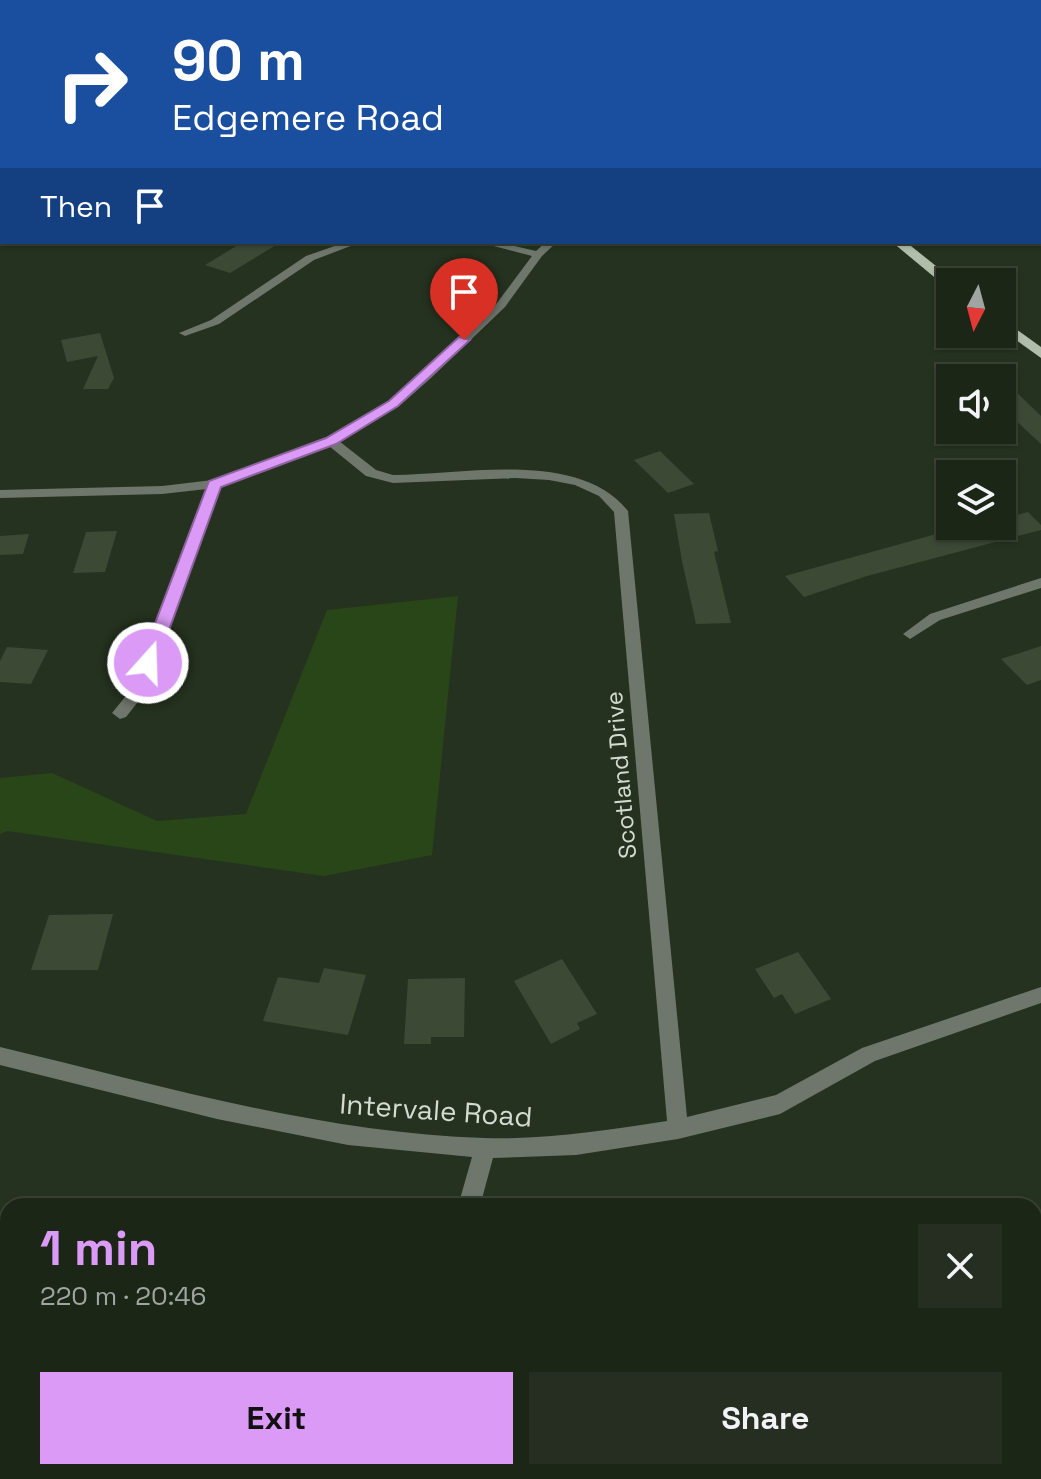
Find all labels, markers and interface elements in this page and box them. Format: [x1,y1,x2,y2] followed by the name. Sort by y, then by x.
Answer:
[172,25,305,96] text: 90 m
[40,32,144,136] icon: right
[172,95,444,141] text: Edgemere Road
[128,184,172,228] icon: arrive
[40,187,112,226] text: Then
[430,258,498,340] pin
[936,268,1016,348] north arrow
[936,268,1016,540] map controls
[442,270,486,314] icon: arrive
[936,364,1016,444] button: sound
[936,460,1016,540] button: layers
[106,621,190,705] position arrow
[598,690,643,860] street label: Scotland Drive
[338,1085,534,1135] street label: Intervale Road
[40,1218,157,1279] text: 1 min
[918,1224,1002,1308] button: close
[40,1279,206,1313] text: 220 m · 20:46
[40,1372,513,1464] button: Exit
[529,1372,1002,1464] button: Share

